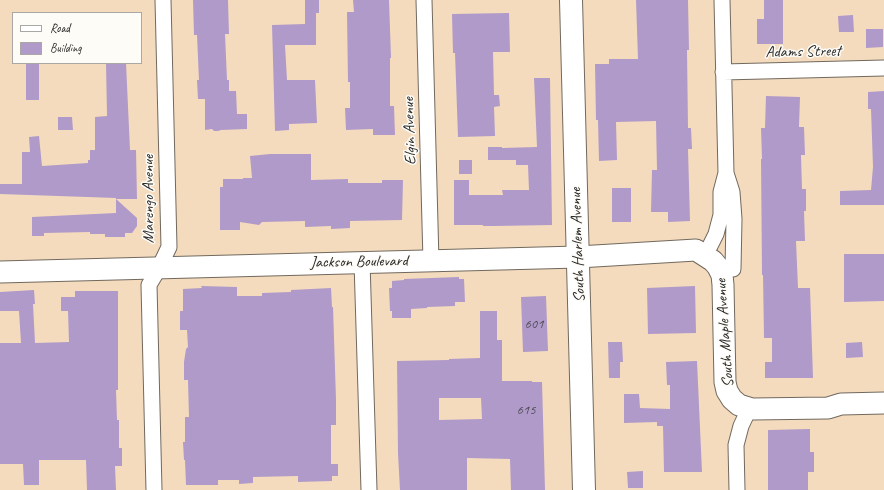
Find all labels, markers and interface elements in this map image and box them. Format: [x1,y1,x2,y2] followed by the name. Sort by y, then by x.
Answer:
[12,12,142,64] legend
[50,20,70,36] text: Road
[50,40,82,56] text: Building
[765,42,841,62] street label: Adams Street
[399,97,421,165] street label: Elgin Avenue
[139,155,159,243] street label: Marengo Avenue
[566,187,590,303] street label: South Harlem Avenue
[310,252,408,272] street label: Jackson Boulevard
[712,278,738,388] street label: South Maple Avenue
[525,316,543,332] house number: 601
[517,402,535,418] house number: 615

